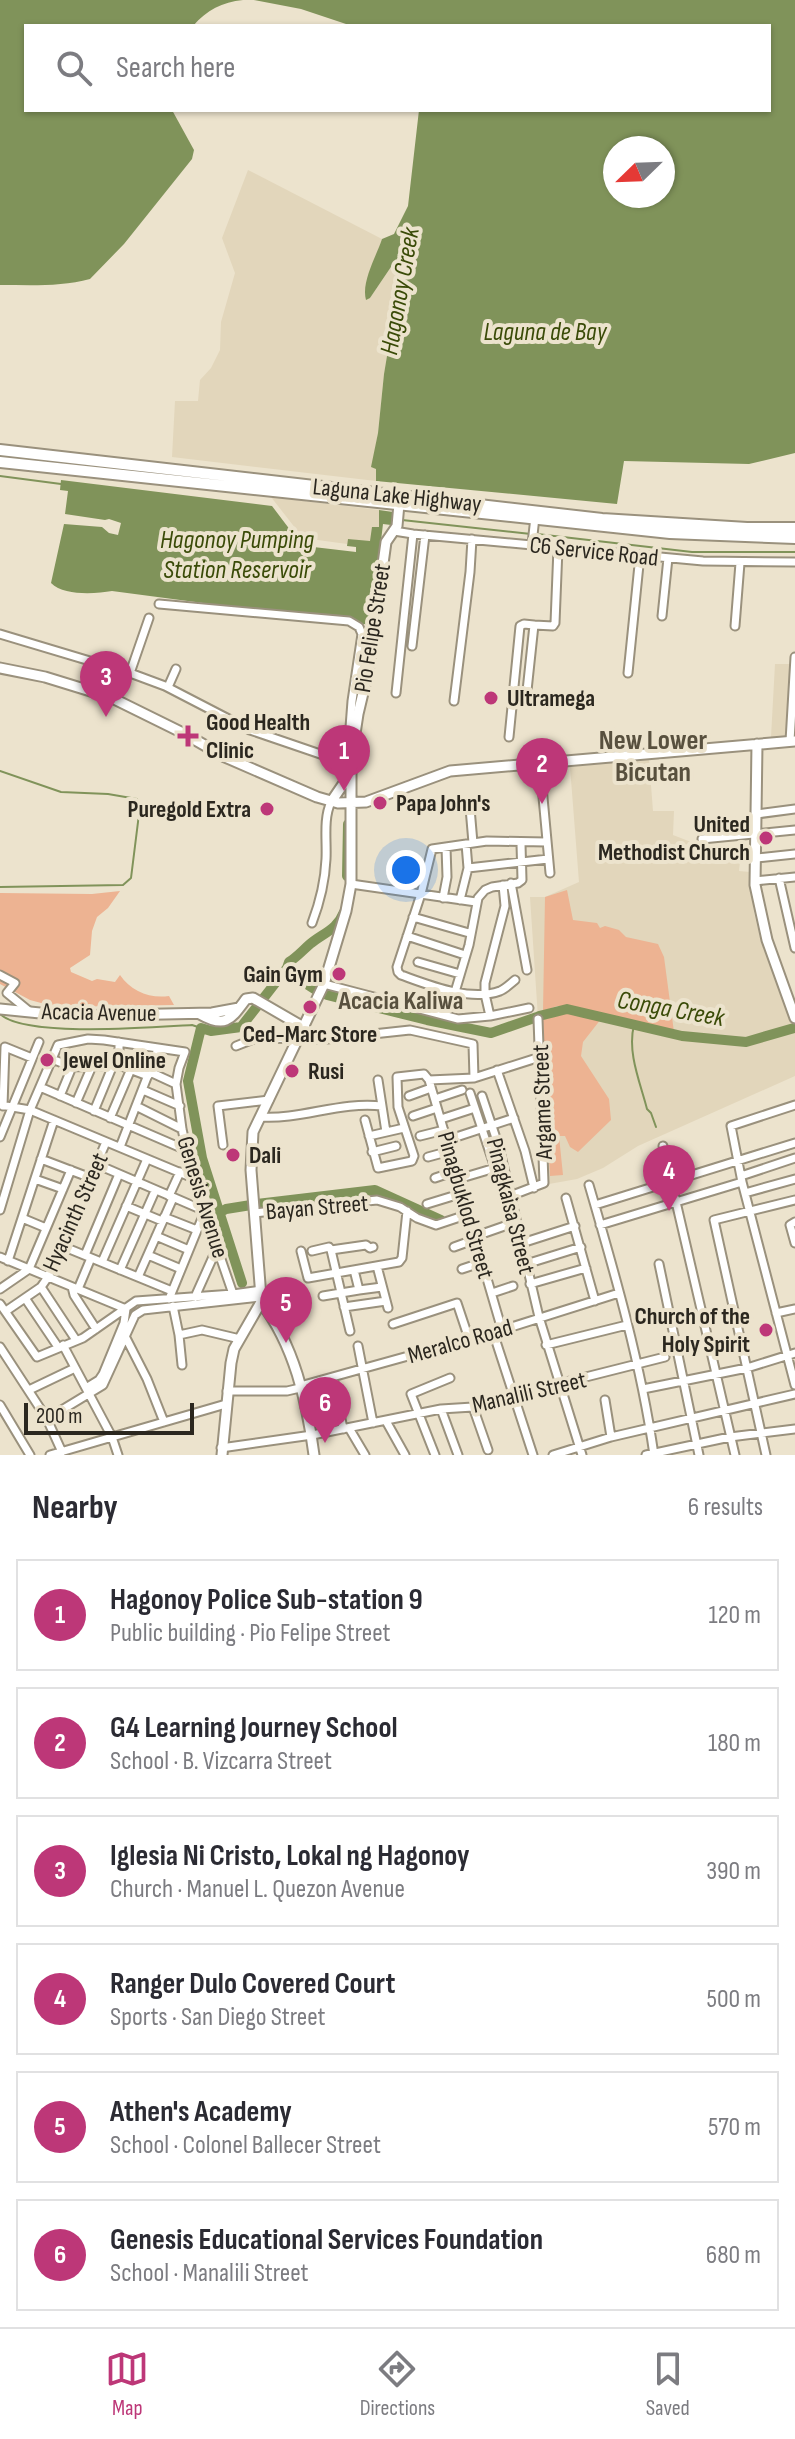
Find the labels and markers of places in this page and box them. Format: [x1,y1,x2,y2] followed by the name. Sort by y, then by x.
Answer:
[80,651,132,717] pin: 3
[507,684,595,713] place label: Ultramega
[482,689,500,707] marker: Ultramega
[206,708,310,765] place label: Good Health Clinic
[177,725,199,747] marker: Good Health Clinic
[318,725,370,791] pin: 1
[516,738,568,804] pin: 2
[396,789,490,818] place label: Papa John's
[371,794,389,812] marker: Papa John's
[128,795,251,824] place label: Puregold Extra
[258,800,276,818] marker: Puregold Extra
[598,810,750,867] place label: United Methodist Church
[757,829,775,847] marker: United Methodist Church
[243,960,323,989] place label: Gain Gym
[330,965,348,983] marker: Gain Gym
[301,998,319,1016] marker: Ced-Marc Store
[243,1020,377,1049] place label: Ced-Marc Store
[62,1046,166,1075] place label: Jewel Online
[38,1051,56,1069] marker: Jewel Online
[308,1057,344,1086] place label: Rusi
[283,1062,301,1080] marker: Rusi
[249,1141,281,1170] place label: Dali
[643,1145,695,1211] pin: 4
[224,1146,242,1164] marker: Dali
[260,1277,312,1343] pin: 5
[634,1302,750,1359] place label: Church of the Holy Spirit
[757,1321,775,1339] marker: Church of the Holy Spirit
[299,1377,351,1443] pin: 6

